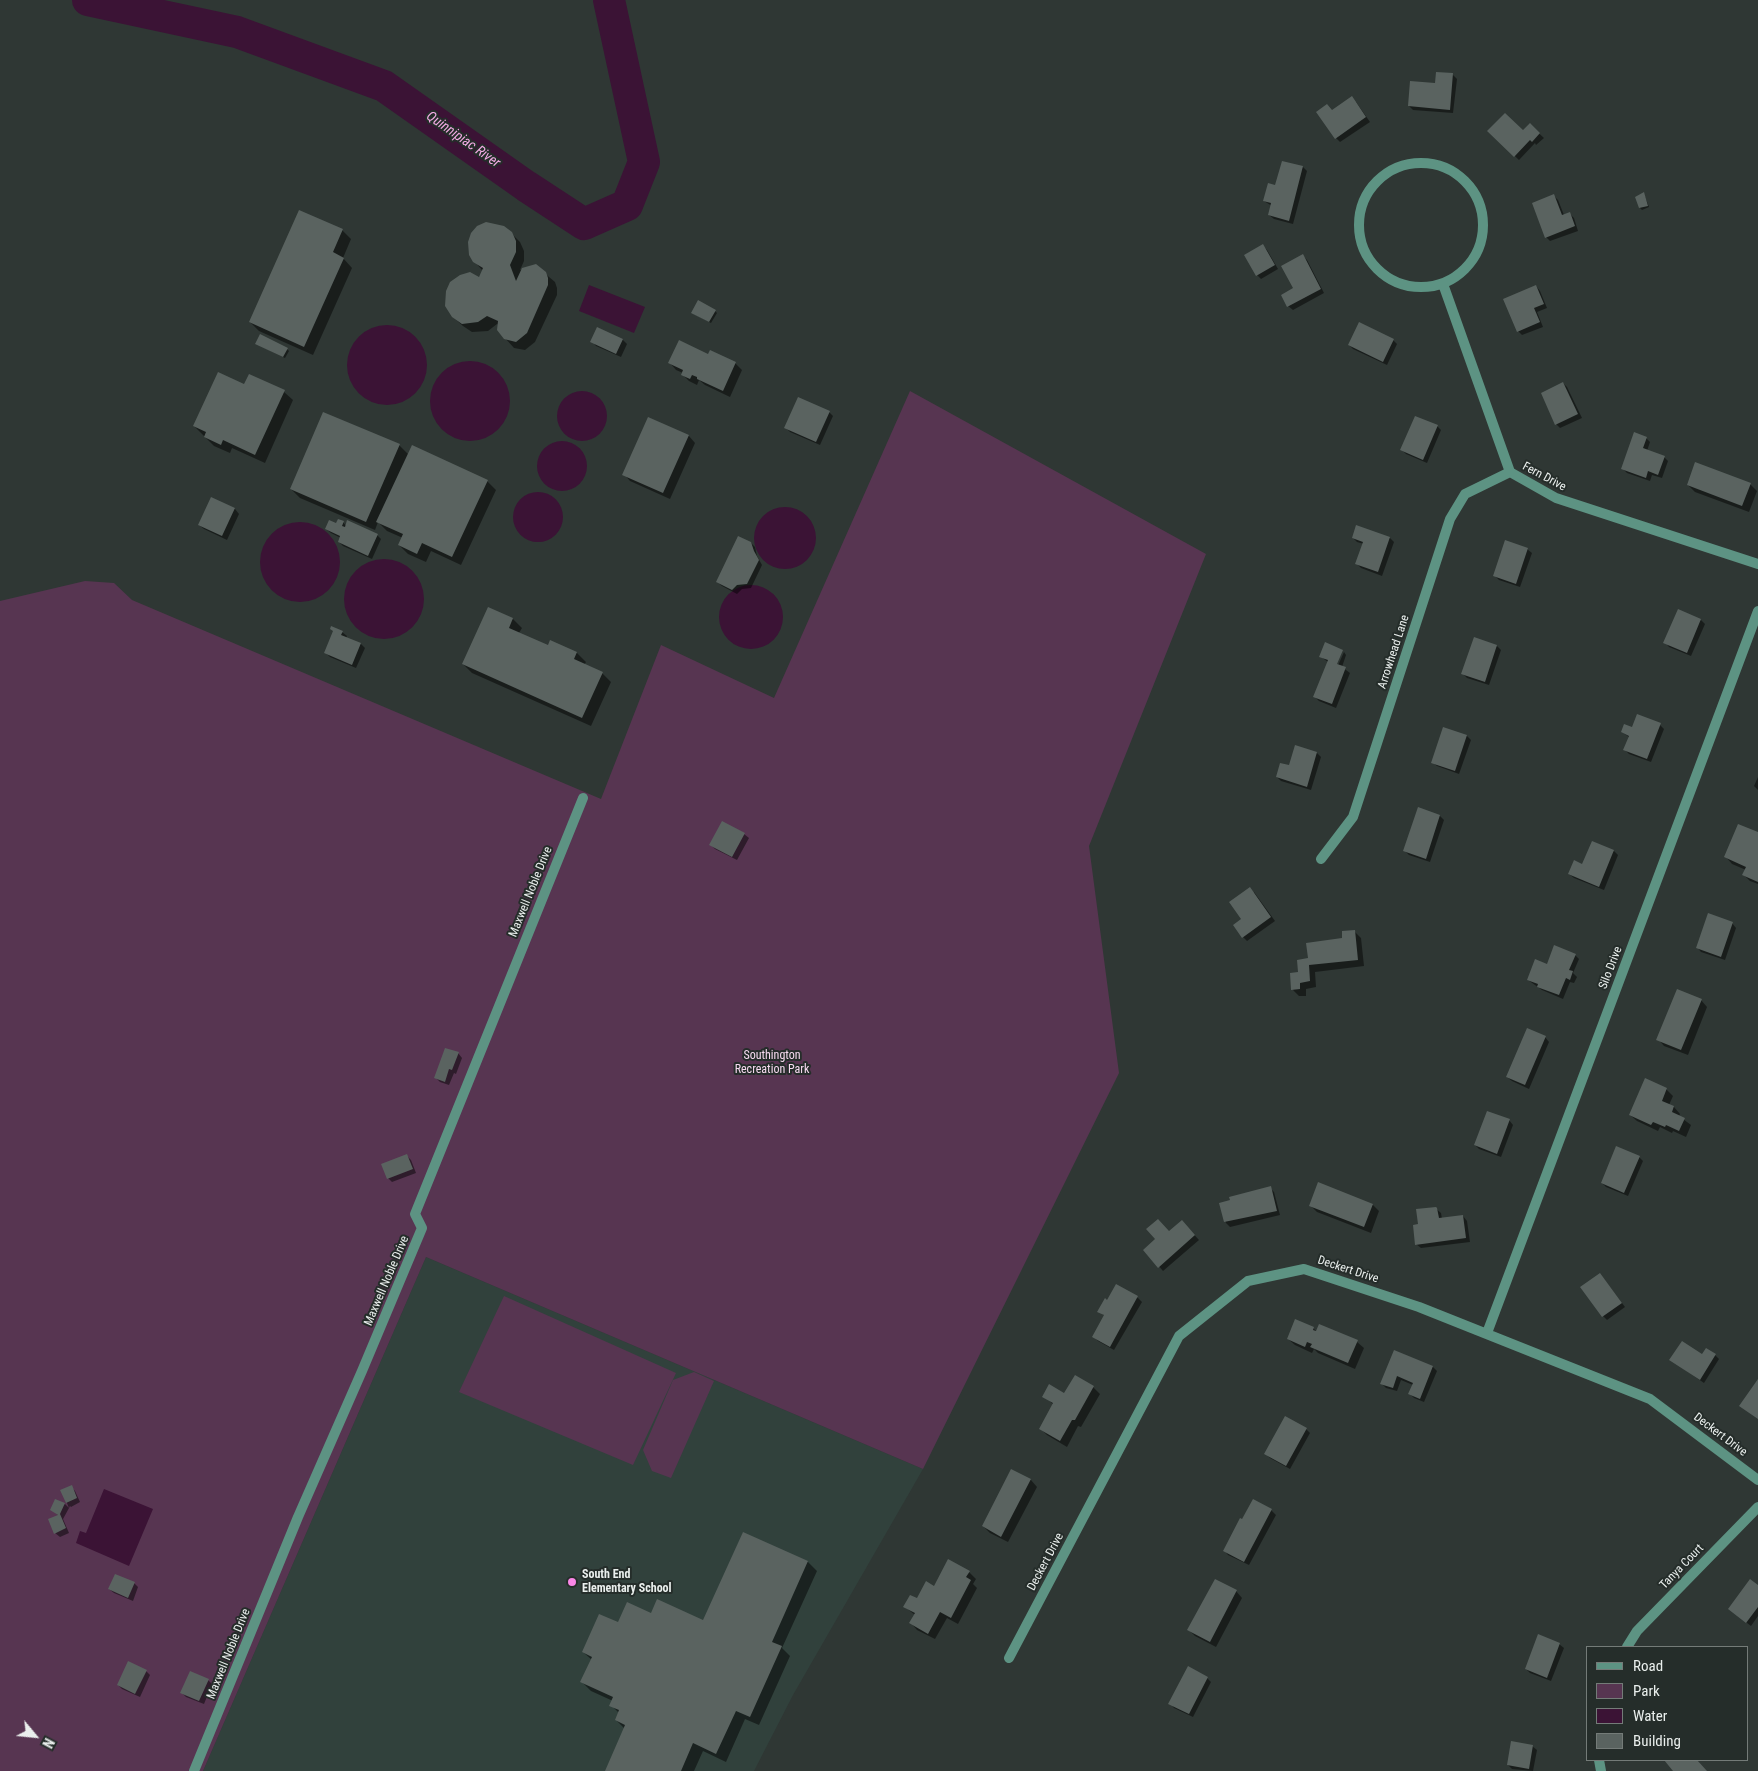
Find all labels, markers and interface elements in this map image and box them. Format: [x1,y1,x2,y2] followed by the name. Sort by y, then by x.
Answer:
[423,108,503,172] water label: Quinnipiac River
[1520,460,1568,494] street label: Fern Drive
[1375,613,1413,691] street label: Arrowhead Lane
[506,845,556,939] street label: Maxwell Noble Drive
[1596,945,1626,991] street label: Silo Drive
[735,1049,809,1077] park label: Southington Recreation Park
[362,1234,412,1328] street label: Maxwell Noble Drive
[1316,1253,1380,1287] street label: Deckert Drive
[1690,1410,1750,1460] street label: Deckert Drive
[1025,1531,1067,1593] street label: Deckert Drive
[1657,1542,1707,1592] street label: Tanya Court
[582,1568,672,1596] place label: South End Elementary School
[566,1576,578,1588] marker: South End Elementary School
[204,1607,254,1701] street label: Maxwell Noble Drive
[1586,1646,1748,1761] legend
[1633,1657,1663,1675] text: Road
[1633,1682,1660,1700] text: Park
[1633,1707,1667,1725] text: Water
[10,1711,60,1761] north arrow
[1633,1732,1681,1750] text: Building
[39,1735,57,1751] text: N

